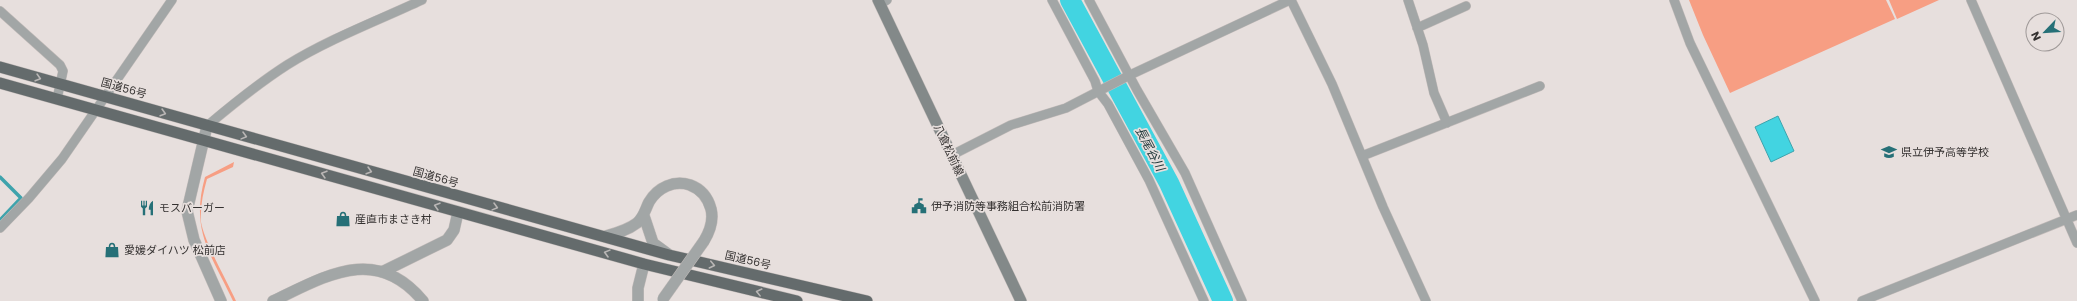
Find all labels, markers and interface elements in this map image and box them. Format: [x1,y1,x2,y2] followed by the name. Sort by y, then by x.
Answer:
[2025,12,2065,52] north arrow
[2027,29,2045,43] text: N
[34,73,41,81] one-way arrow
[99,74,149,102] street label: 国道56号
[159,108,166,117] one-way arrow
[930,122,968,178] street label: 八倉松前線
[1132,124,1170,176] water label: 長尾谷川
[241,131,248,140] one-way arrow
[1880,143,1898,161] school or university icon: 県立伊予高等学校
[1901,144,1989,160] place label: 県立伊予高等学校
[411,163,461,191] street label: 国道56号
[366,166,373,175] one-way arrow
[320,170,327,179] one-way arrow
[910,197,928,215] public building icon: 伊予消防等事務組合松前消防署
[931,198,1085,214] place label: 伊予消防等事務組合松前消防署
[138,199,156,217] restaurant icon: モスバーガー
[159,200,225,216] place label: モスバーガー
[433,202,440,211] one-way arrow
[491,202,498,210] one-way arrow
[334,210,352,228] shop icon: 産直市まさき村
[355,211,432,227] place label: 産直市まさき村
[103,241,121,259] shop icon: 愛媛ダイハツ 松前店
[124,242,226,258] place label: 愛媛ダイハツ 松前店
[723,247,773,273] street label: 国道56号
[604,249,610,257] one-way arrow
[708,260,715,268] one-way arrow
[756,288,762,296] one-way arrow

